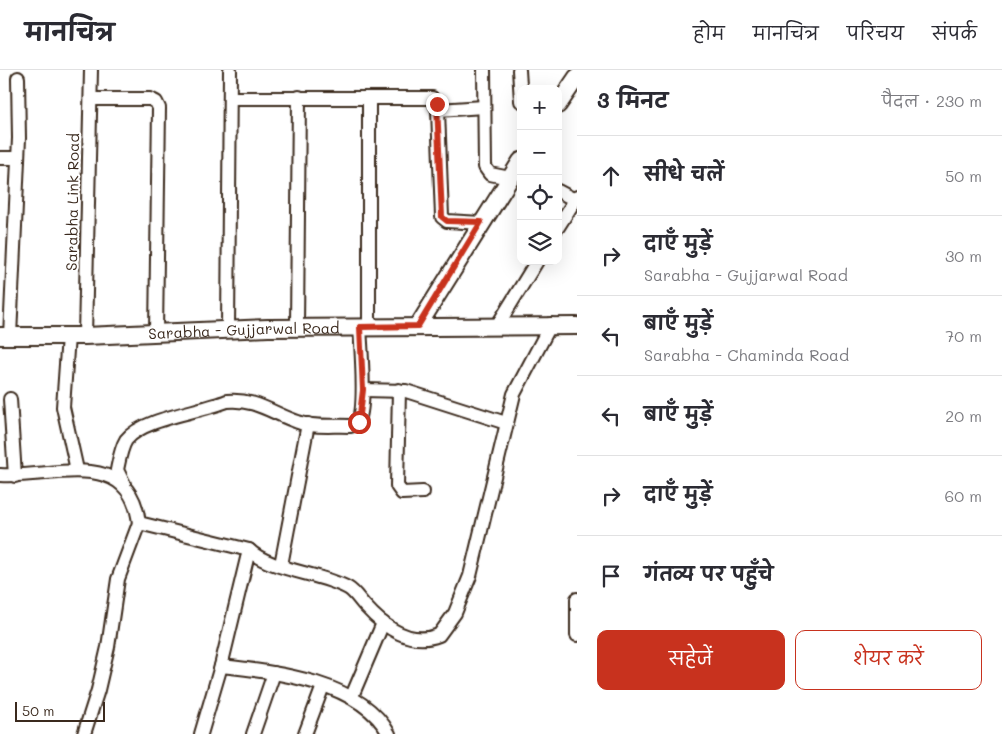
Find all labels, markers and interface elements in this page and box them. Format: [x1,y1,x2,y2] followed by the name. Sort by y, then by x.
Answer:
[25,16,114,47] text: मानचित्र
[693,21,725,45] text: होम
[753,21,819,45] text: मानचित्र
[847,21,904,45] text: परिचय
[932,21,977,45] text: संपर्क
[517,85,562,265] map controls
[517,85,562,130] button: +
[597,86,668,113] text: 3 मिनट
[882,90,982,111] text: पैदल · 230 m
[426,93,449,116] route end
[517,130,562,175] button: −
[61,133,83,271] street label: Sarabha Link Road
[644,161,724,186] text: सीधे चलें
[597,162,625,190] icon: ahead
[945,165,982,186] text: 50 m
[517,175,562,220] button: locate
[517,220,562,265] button: layers
[644,230,712,255] text: दाएँ मुड़ें
[597,242,625,270] icon: right
[945,245,982,266] text: 30 m
[644,264,848,285] text: Sarabha - Gujjarwal Road
[644,310,713,335] text: बाएँ मुड़ें
[148,318,340,343] street label: Sarabha - Gujjarwal Road
[597,322,625,350] icon: left
[945,325,982,346] text: 70 m
[644,344,849,365] text: Sarabha - Chaminda Road
[644,401,713,426] text: बाएँ मुड़ें
[597,402,625,430] icon: left
[945,405,982,426] text: 20 m
[348,411,371,434] route start
[644,481,712,506] text: दाएँ मुड़ें
[597,482,625,510] icon: right
[945,485,982,506] text: 60 m
[644,561,773,586] text: गंतव्य पर पहुँचे
[597,562,625,590] icon: arrive
[597,630,785,690] button: सहेजें
[795,630,982,690] button: शेयर करें
[15,699,105,722] scale bar
[22,701,54,720] text: 50 m

